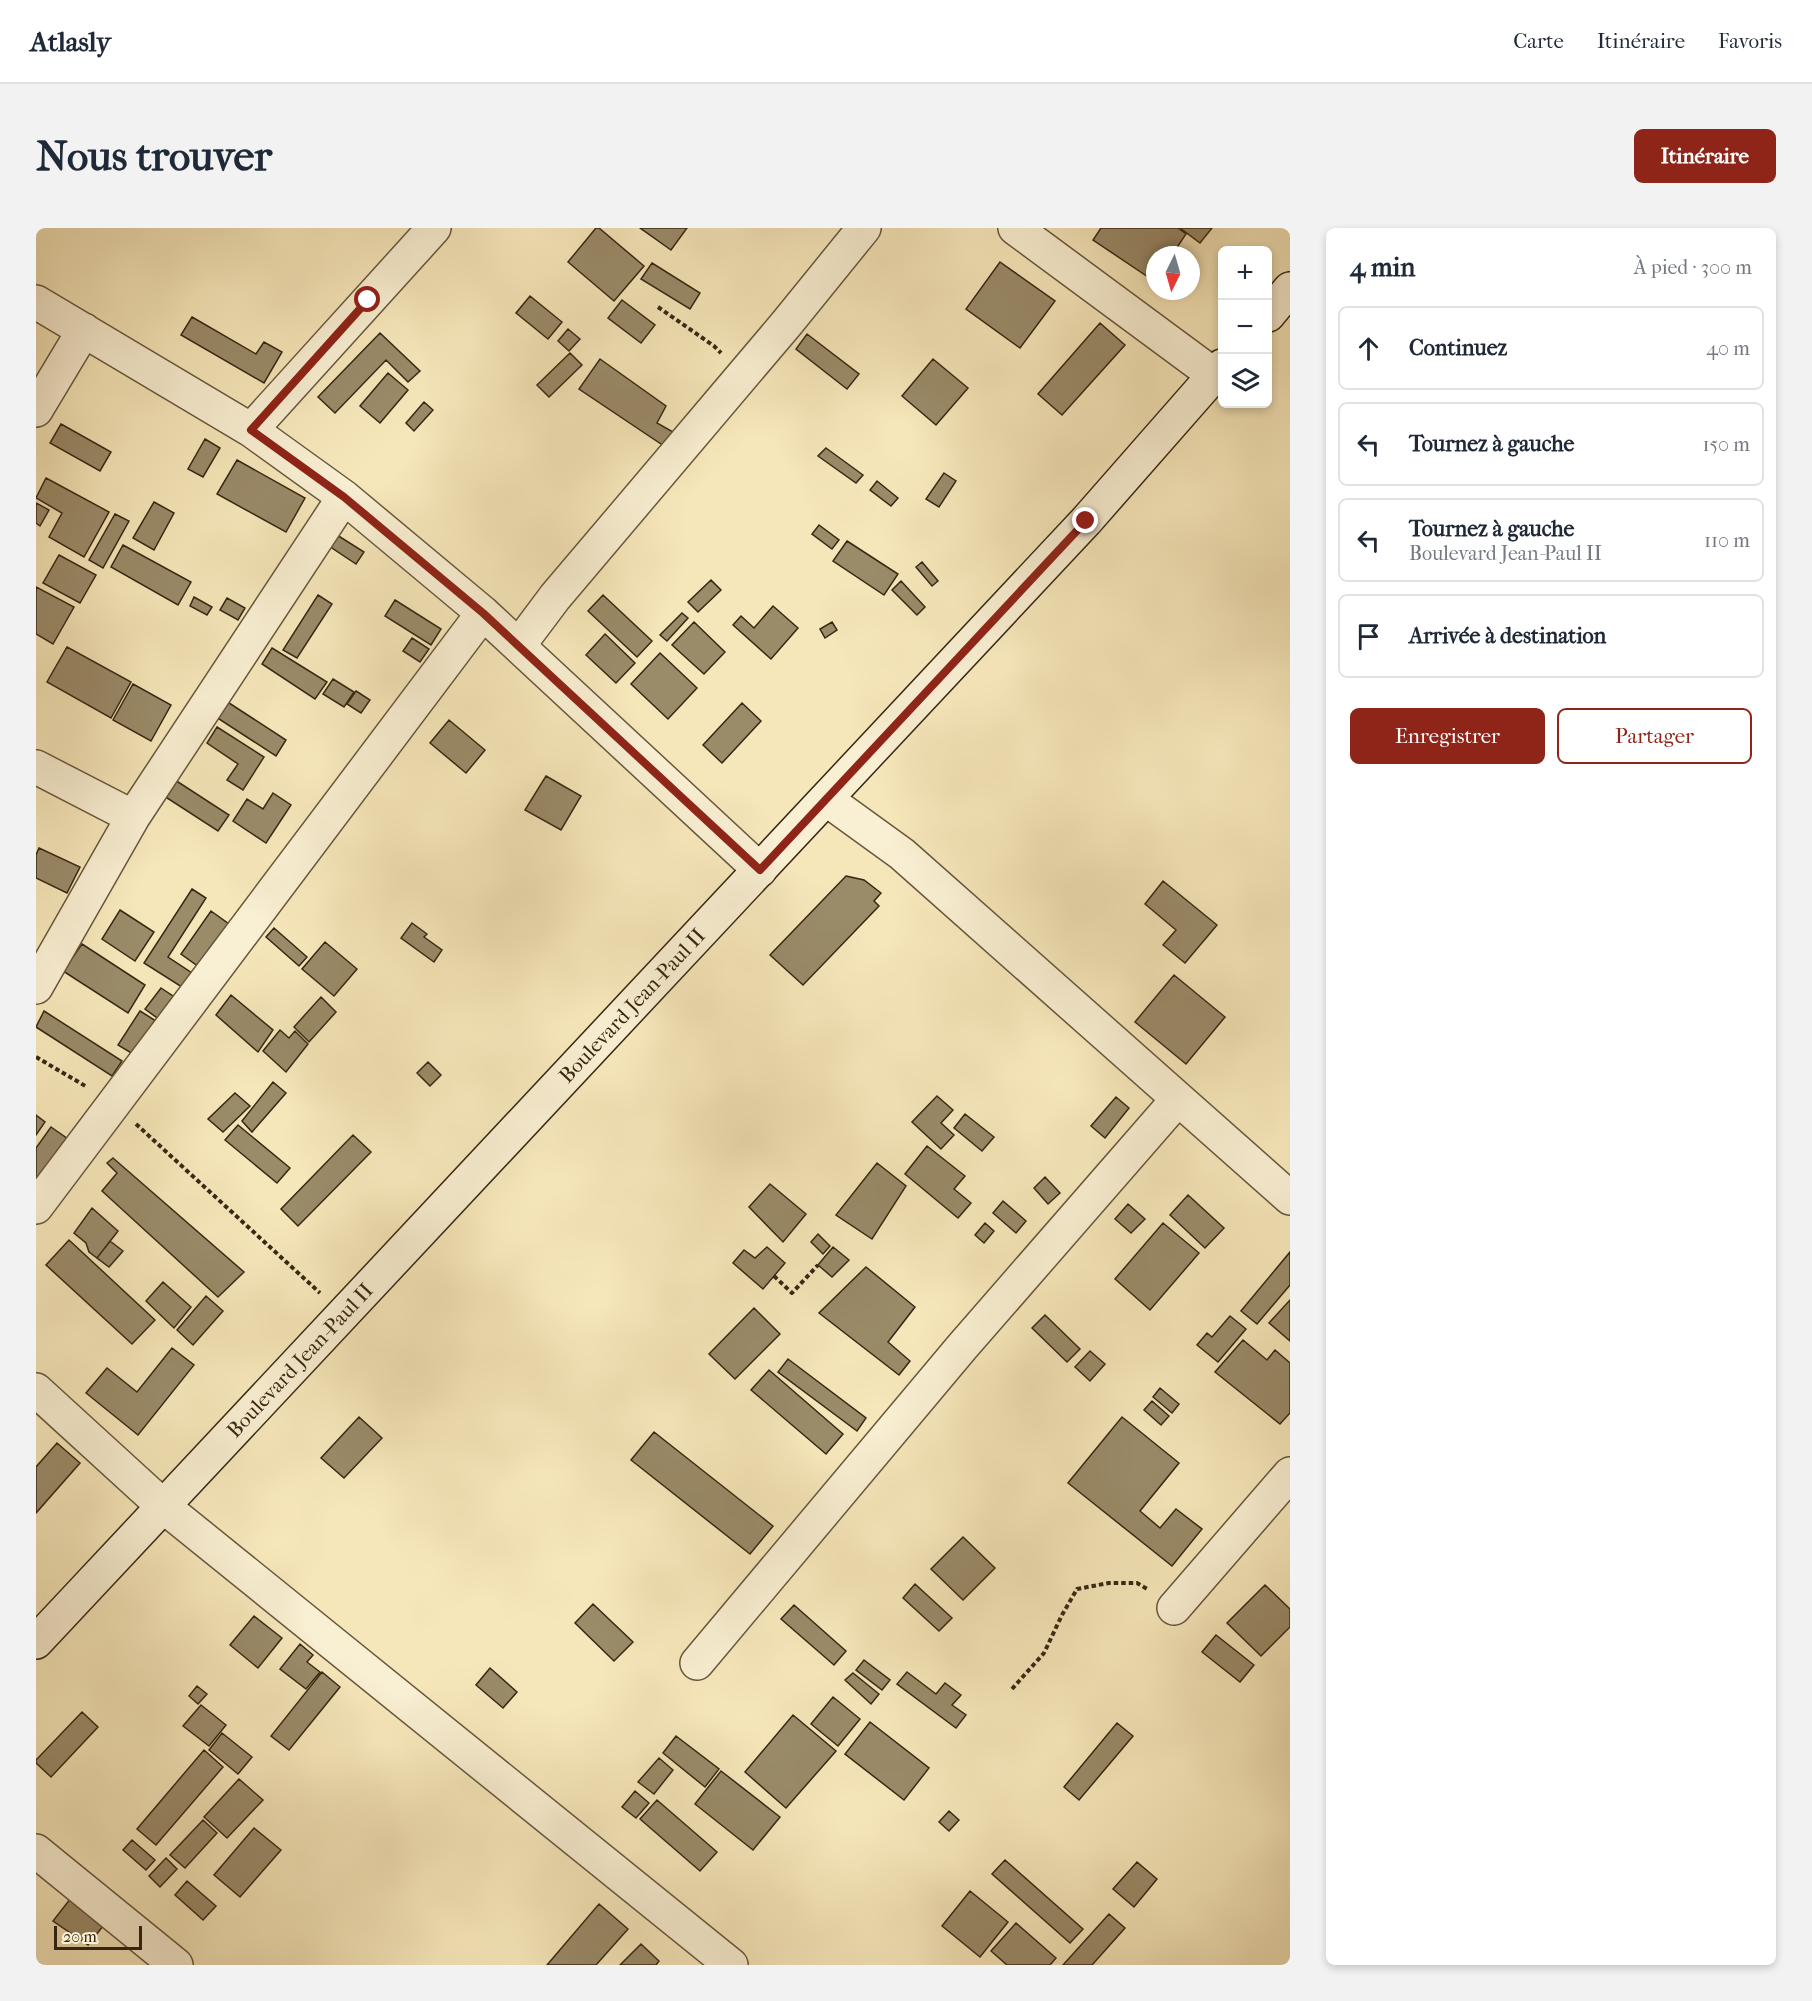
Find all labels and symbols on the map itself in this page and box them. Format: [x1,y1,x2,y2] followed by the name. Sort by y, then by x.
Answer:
[1146,246,1200,300] north arrow
[354,286,380,312] route start
[1072,507,1098,533] route end
[554,923,710,1088] street label: Boulevard Jean-Paul II
[222,1278,378,1442] street label: Boulevard Jean-Paul II
[54,1923,142,1950] scale bar

